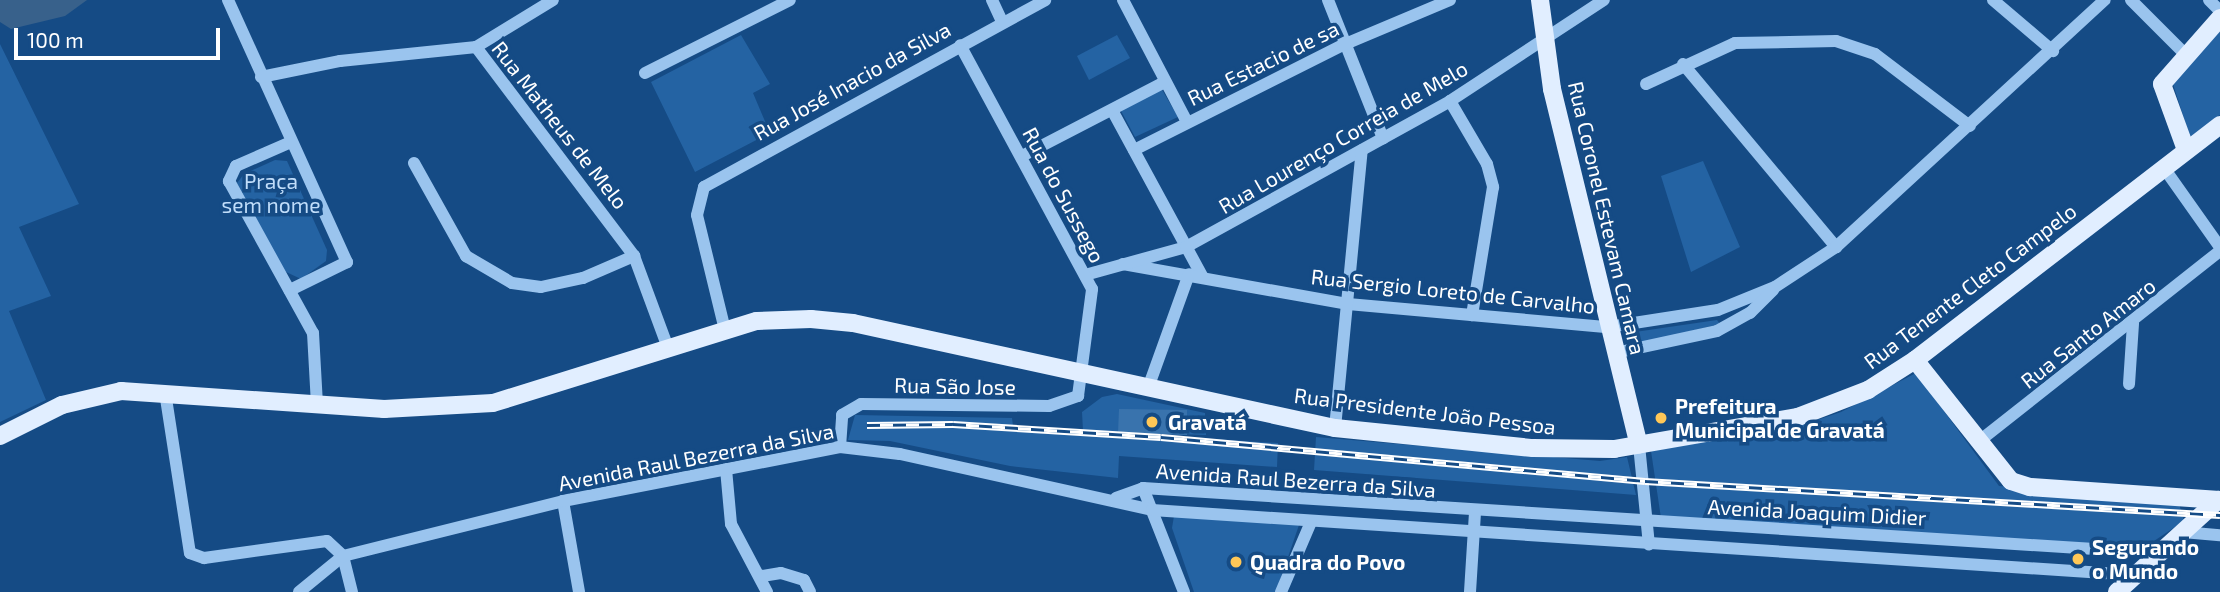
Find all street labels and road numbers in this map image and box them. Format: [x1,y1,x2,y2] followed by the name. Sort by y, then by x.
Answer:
[1183,15,1343,111] street label: Rua Estacio de sa
[749,16,955,146] street label: Rua José Inacio da Silva
[487,36,633,214] street label: Rua Matheus de Melo
[1214,55,1472,219] street label: Rua Lourenço Correia de Melo
[1563,79,1651,357] street label: Rua Coronel Estevam Camara
[1018,123,1110,267] street label: Rua do Sussego
[1859,198,2081,374] street label: Rua Tenente Cleto Campelo
[1310,264,1596,318] street label: Rua Sergio Loreto de Carvalho
[2015,272,2161,394] street label: Rua Santo Amaro
[894,372,1016,400] street label: Rua São Jose
[1293,382,1557,440] street label: Rua Presidente João Pessoa
[556,418,836,496] street label: Avenida Raul Bezerra da Silva
[1155,458,1437,502] street label: Avenida Raul Bezerra da Silva
[1707,494,1927,530] street label: Avenida Joaquim Didier

